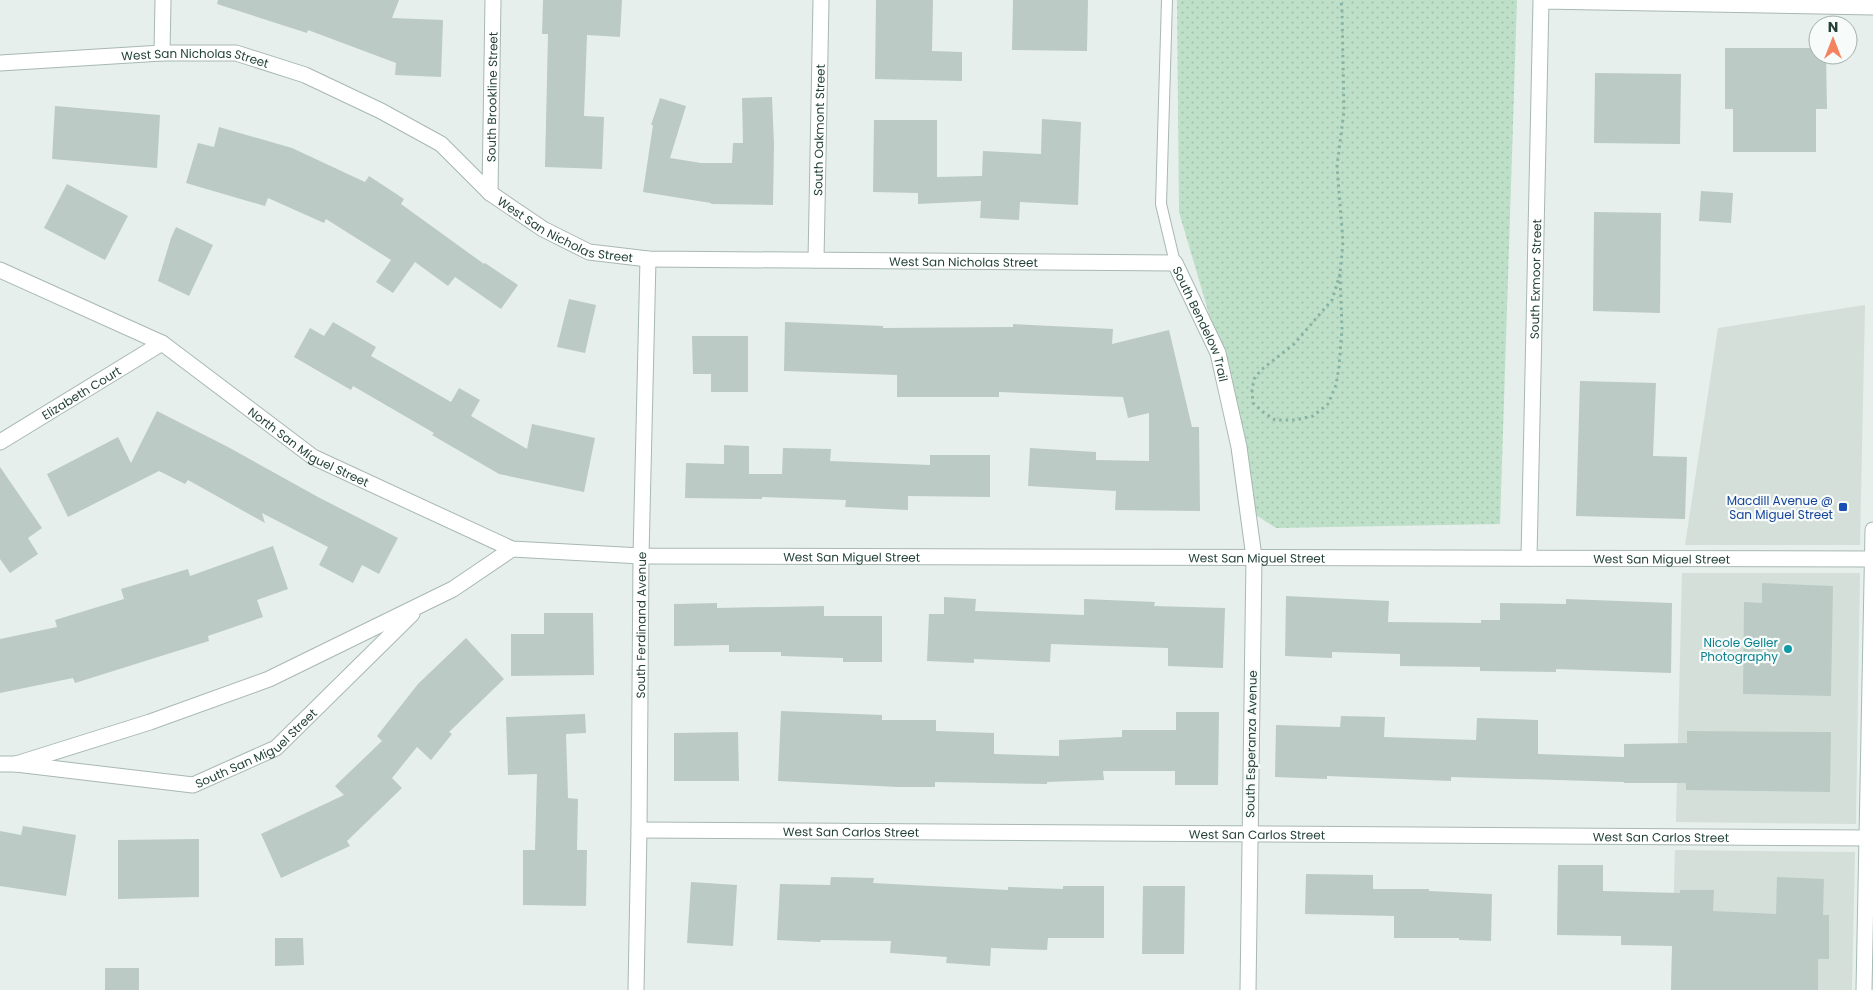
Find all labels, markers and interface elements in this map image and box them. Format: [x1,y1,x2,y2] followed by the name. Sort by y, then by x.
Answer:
[1808,15,1858,65] north arrow
[1828,17,1838,37] text: N
[482,32,501,162] street label: South Brookline Street
[121,45,271,71] street label: West San Nicholas Street
[809,64,828,196] street label: South Oakmont Street
[494,192,634,266] street label: West San Nicholas Street
[1525,219,1545,339] street label: South Exmoor Street
[889,252,1038,270] street label: West San Nicholas Street
[1169,263,1233,383] street label: South Bendelow Trail
[38,362,124,423] street label: Elizabeth Court
[245,403,372,490] street label: North San Miguel Street
[1727,492,1833,523] place label: Macdill Avenue @ San Miguel Street
[1837,501,1849,513] marker: Macdill Avenue @ San Miguel Street
[783,548,920,565] street label: West San Miguel Street
[1188,549,1325,566] street label: West San Miguel Street
[1593,550,1730,567] street label: West San Miguel Street
[631,551,650,698] street label: South Ferdinand Avenue
[1700,634,1779,665] place label: Nicole Geller Photography
[1782,643,1794,655] marker: Nicole Geller Photography
[1241,670,1261,818] street label: South Esperanza Avenue
[192,704,320,792] street label: South San Miguel Street
[783,822,919,840] street label: West San Carlos Street
[1189,825,1325,843] street label: West San Carlos Street
[1593,828,1729,846] street label: West San Carlos Street

